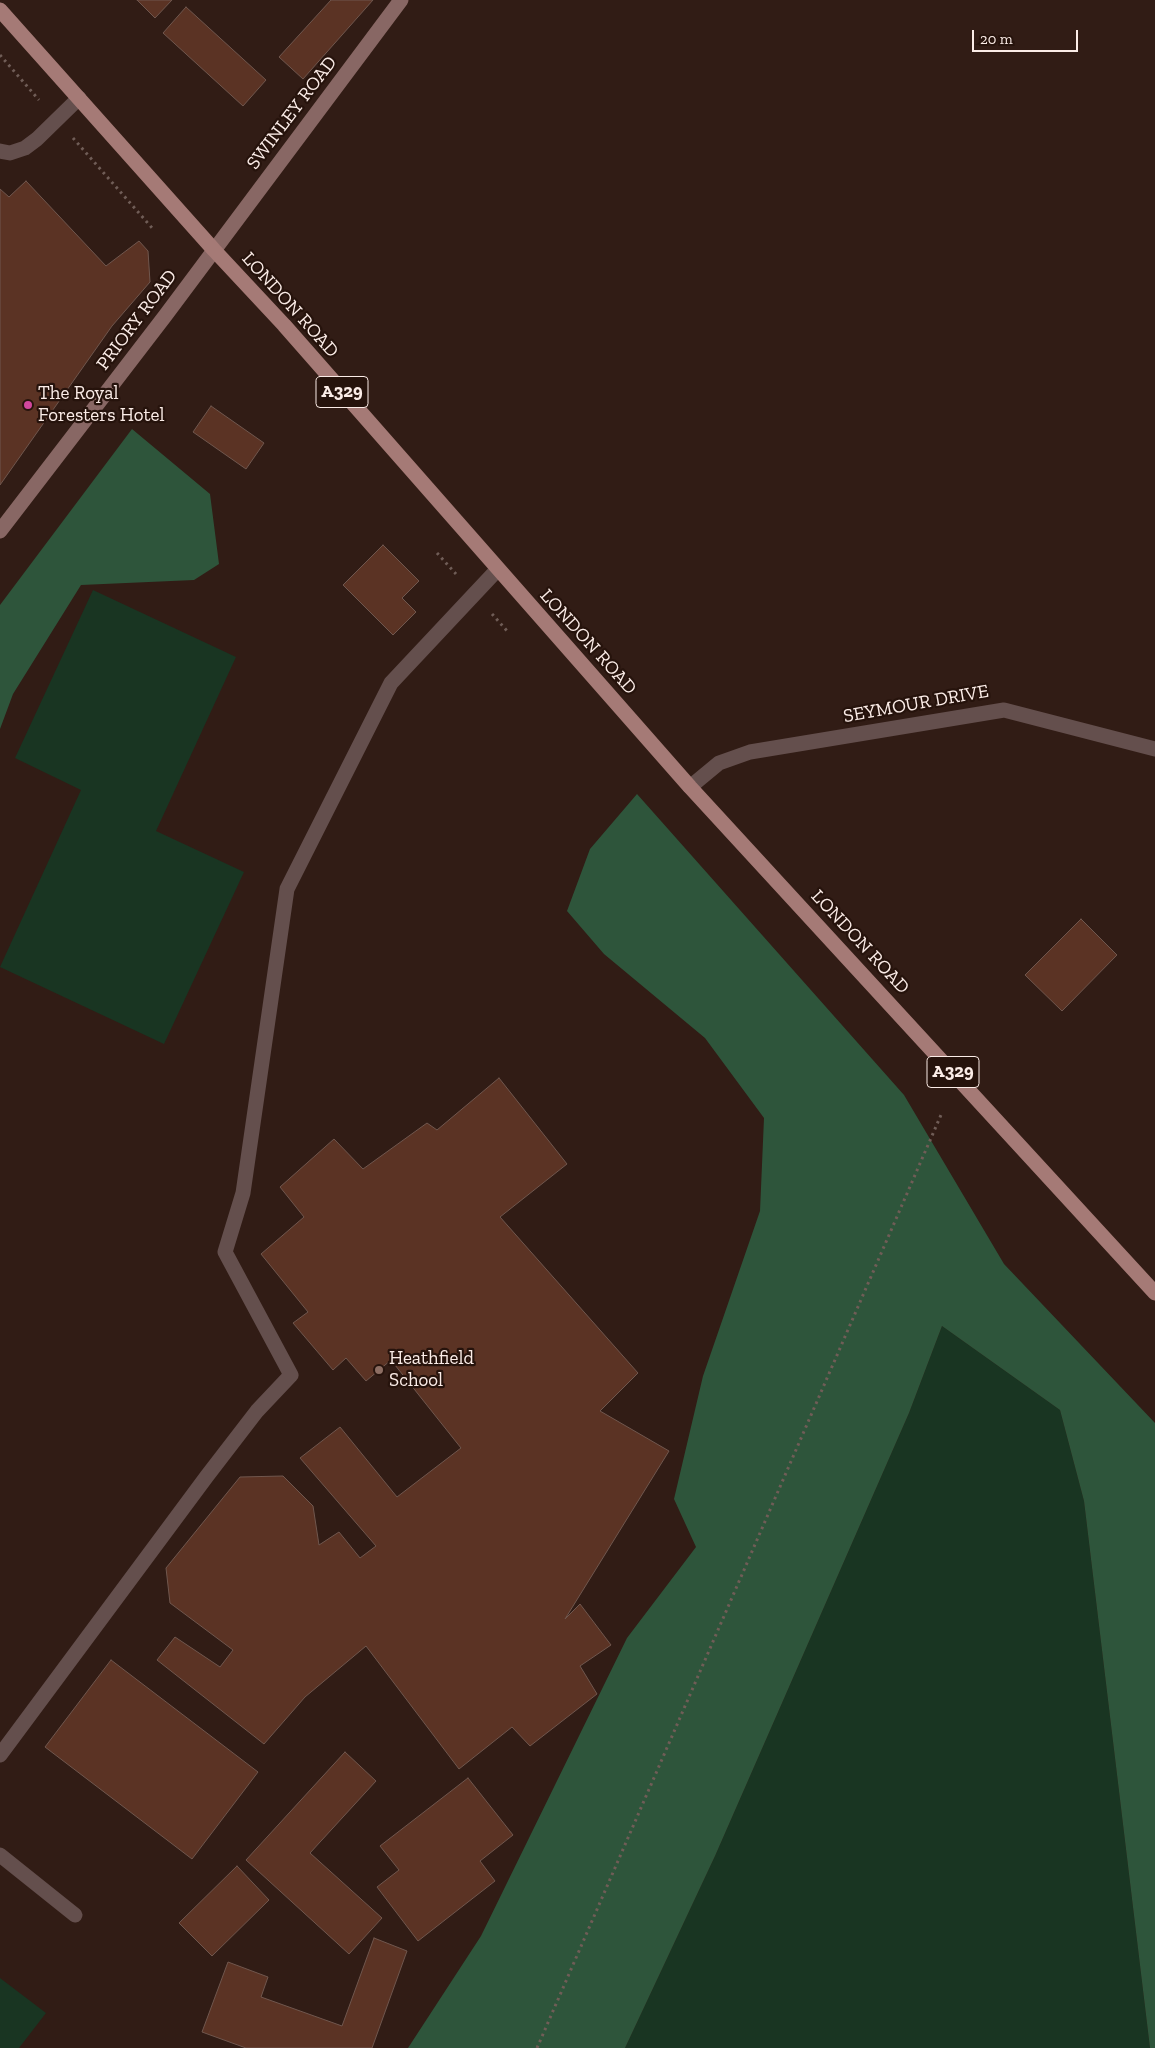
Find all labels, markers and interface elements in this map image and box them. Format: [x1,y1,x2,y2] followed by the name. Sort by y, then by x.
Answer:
[975,20,1081,52] scale bar
[980,30,1013,48] text: 20 m
[242,52,342,174] street label: SWINLEY ROAD
[237,248,343,362] street label: LONDON ROAD
[92,265,182,375] street label: PRIORY ROAD
[316,377,368,408] road number: A329
[38,383,164,427] place label: The Royal Foresters Hotel
[22,399,34,411] marker: The Royal Foresters Hotel
[535,585,641,699] street label: LONDON ROAD
[841,680,991,728] street label: SEYMOUR DRIVE
[806,885,914,999] street label: LONDON ROAD
[927,1056,979,1088] road number: A329
[389,1348,474,1392] place label: Heathfield School
[373,1364,385,1376] marker: Heathfield School

